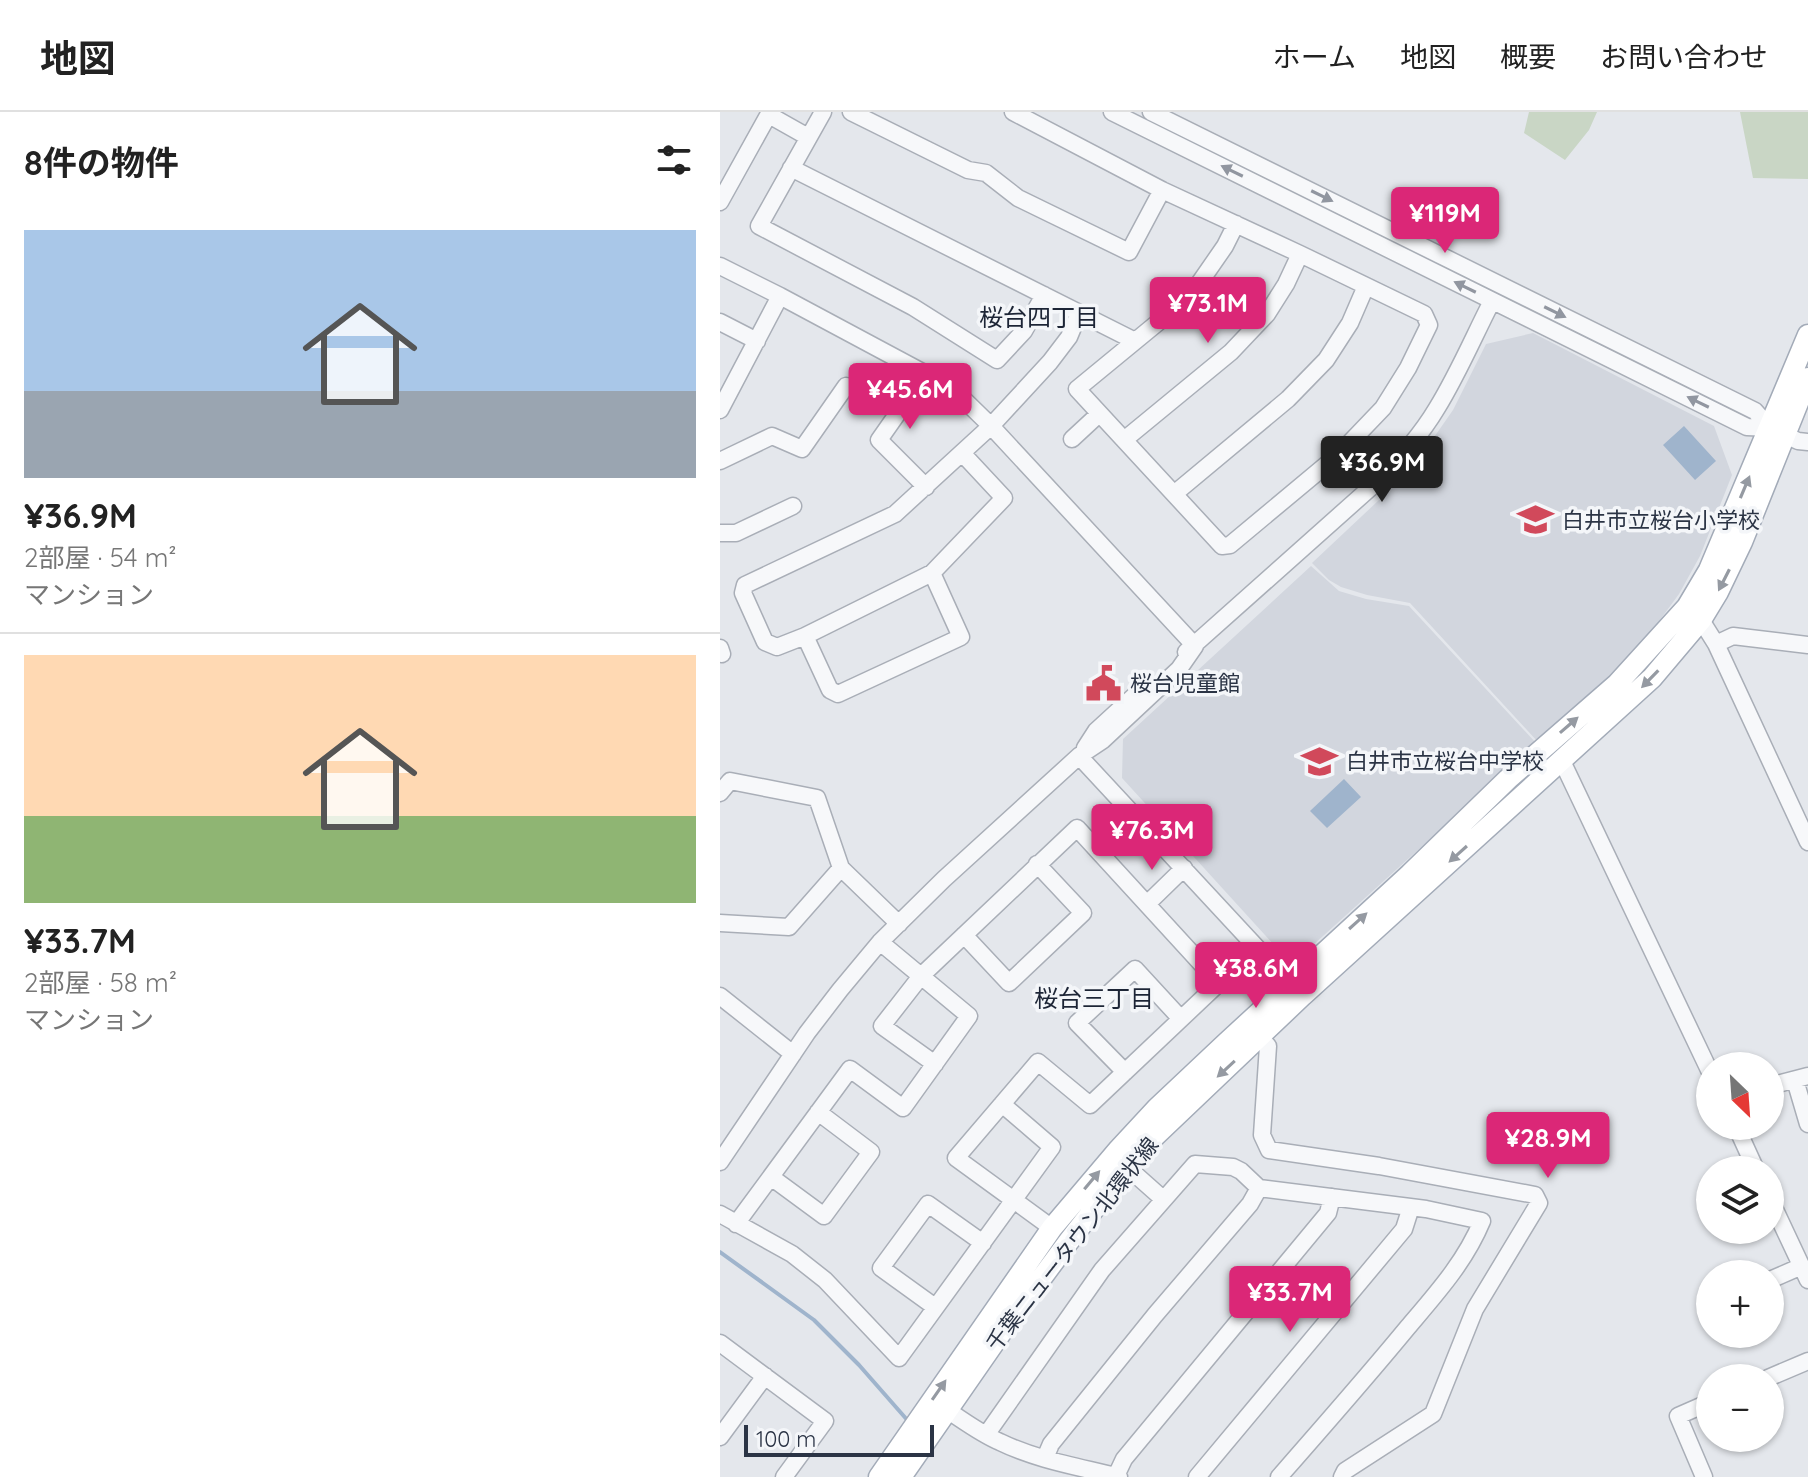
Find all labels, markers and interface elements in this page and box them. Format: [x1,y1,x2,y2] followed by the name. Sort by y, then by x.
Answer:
[40,34,116,82] text: 地図
[1273,39,1356,74] text: ホーム
[1400,39,1456,74] text: 地図
[1500,39,1556,74] text: 概要
[1600,39,1768,74] text: お問い合わせ
[652,138,696,182] icon: filters
[24,141,179,184] text: 8件の物件
[1220,165,1243,178] one-way arrow
[1389,187,1501,255] pin: ¥119M
[1310,189,1333,203] one-way arrow
[1409,196,1481,229] text: ¥119M
[1143,277,1273,345] pin: ¥73.1M
[1453,280,1476,294] one-way arrow
[288,282,432,426] icon: home
[1168,286,1248,319] text: ¥73.1M
[979,302,1099,332] district label: 桜台四丁目
[1543,305,1566,318] one-way arrow
[845,363,975,431] pin: ¥45.6M
[867,372,953,405] text: ¥45.6M
[1686,395,1709,409] one-way arrow
[1317,436,1447,504] pin: ¥36.9M
[1339,445,1425,478] text: ¥36.9M
[1738,475,1751,499] one-way arrow
[24,494,137,537] text: ¥36.9M
[1517,501,1555,539] school or university icon: 白井市立桜台小学校
[1562,506,1760,534] place label: 白井市立桜台小学校
[24,541,177,574] text: 2部屋 · 54 m²
[1718,568,1731,591] one-way arrow
[24,578,154,611] text: マンション
[1085,664,1123,702] public building icon: 桜台児童館
[1130,669,1240,697] place label: 桜台児童館
[1641,669,1660,688] one-way arrow
[288,707,432,851] icon: home
[1560,716,1579,734] one-way arrow
[1301,742,1339,780] school or university icon: 白井市立桜台中学校
[1346,747,1544,775] place label: 白井市立桜台中学校
[1087,804,1217,872] pin: ¥76.3M
[1109,813,1195,846] text: ¥76.3M
[1448,844,1467,862] one-way arrow
[1349,912,1368,930] one-way arrow
[24,919,136,962] text: ¥33.7M
[1191,942,1321,1010] pin: ¥38.6M
[1213,951,1299,984] text: ¥38.6M
[24,966,177,999] text: 2部屋 · 58 m²
[1034,983,1154,1013] district label: 桜台三丁目
[24,1003,154,1036] text: マンション
[1696,1052,1784,1140] north arrow
[1696,1052,1784,1452] map controls
[1217,1059,1236,1077] one-way arrow
[1483,1112,1613,1180] pin: ¥28.9M
[1504,1121,1592,1154] text: ¥28.9M
[980,1131,1164,1357] street label: 千葉ニュータウン北環状線
[1696,1156,1784,1244] button: layers
[1083,1170,1100,1190] one-way arrow
[1696,1260,1784,1348] button: +
[1225,1266,1355,1334] pin: ¥33.7M
[1247,1275,1333,1308] text: ¥33.7M
[1696,1364,1784,1452] button: −
[931,1380,946,1401] one-way arrow
[744,1421,934,1457] scale bar
[756,1425,816,1453] text: 100 m

